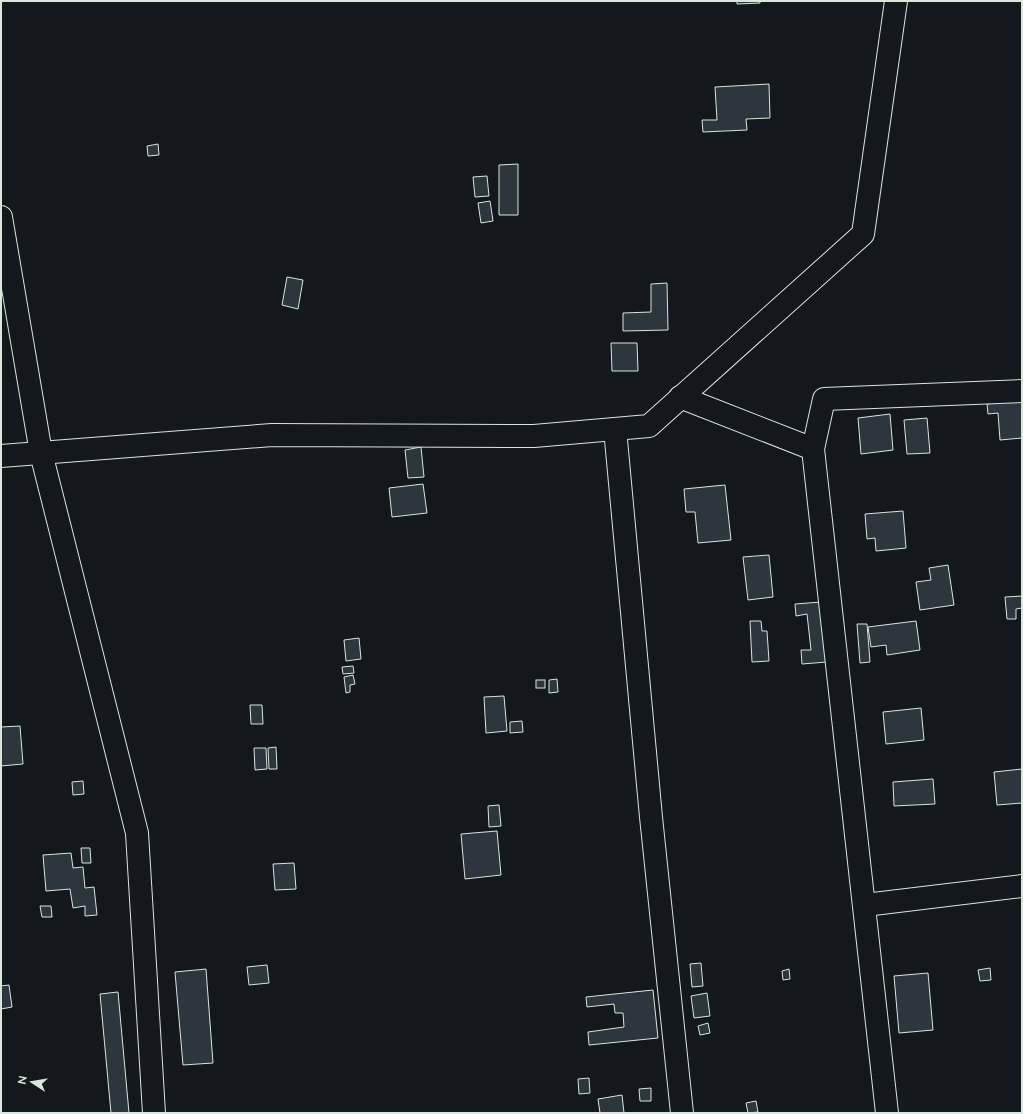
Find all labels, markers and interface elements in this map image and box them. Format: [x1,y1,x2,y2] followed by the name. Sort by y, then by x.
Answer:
[12,1062,52,1102] north arrow
[14,1074,29,1085] text: N

